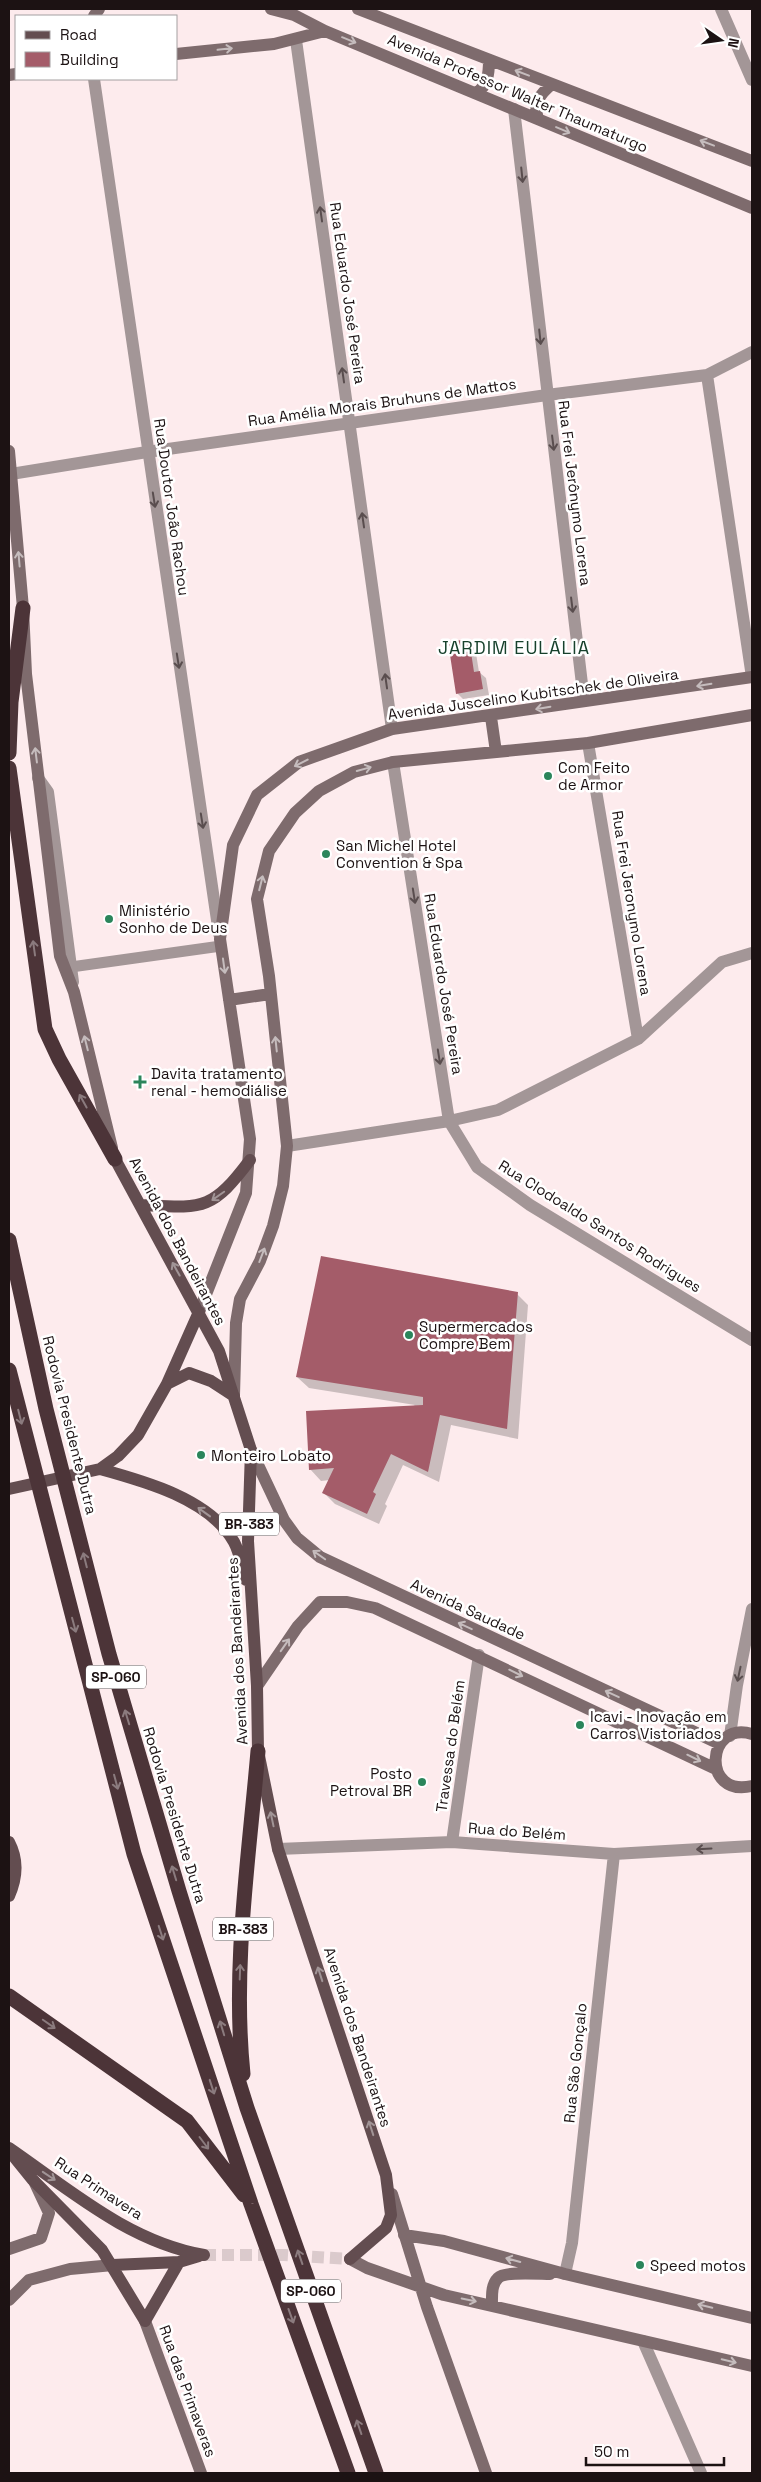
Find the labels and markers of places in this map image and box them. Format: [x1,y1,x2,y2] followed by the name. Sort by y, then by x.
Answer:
[558,758,630,794] place label: Com Feito de Armor
[542,770,554,782] marker: Com Feito de Armor
[336,836,463,872] place label: San Michel Hotel Convention & Spa
[320,848,332,860] marker: San Michel Hotel Convention & Spa
[119,901,227,937] place label: Ministério Sonho de Deus
[103,913,115,925] marker: Ministério Sonho de Deus
[151,1064,287,1100] place label: Davita tratamento renal - hemodiálise
[133,1075,147,1089] marker: Davita tratamento renal - hemodiálise
[419,1317,533,1353] place label: Supermercados Compre Bem
[403,1329,415,1341] marker: Supermercados Compre Bem
[211,1446,331,1465] place label: Monteiro Lobato
[195,1449,207,1461] marker: Monteiro Lobato
[590,1707,727,1743] place label: Icavi - Inovação em Carros Vistoriados
[574,1719,586,1731] marker: Icavi - Inovação em Carros Vistoriados
[330,1764,412,1800] place label: Posto Petroval BR
[416,1776,428,1788] marker: Posto Petroval BR
[650,2256,746,2275] place label: Speed motos
[634,2259,646,2271] marker: Speed motos

